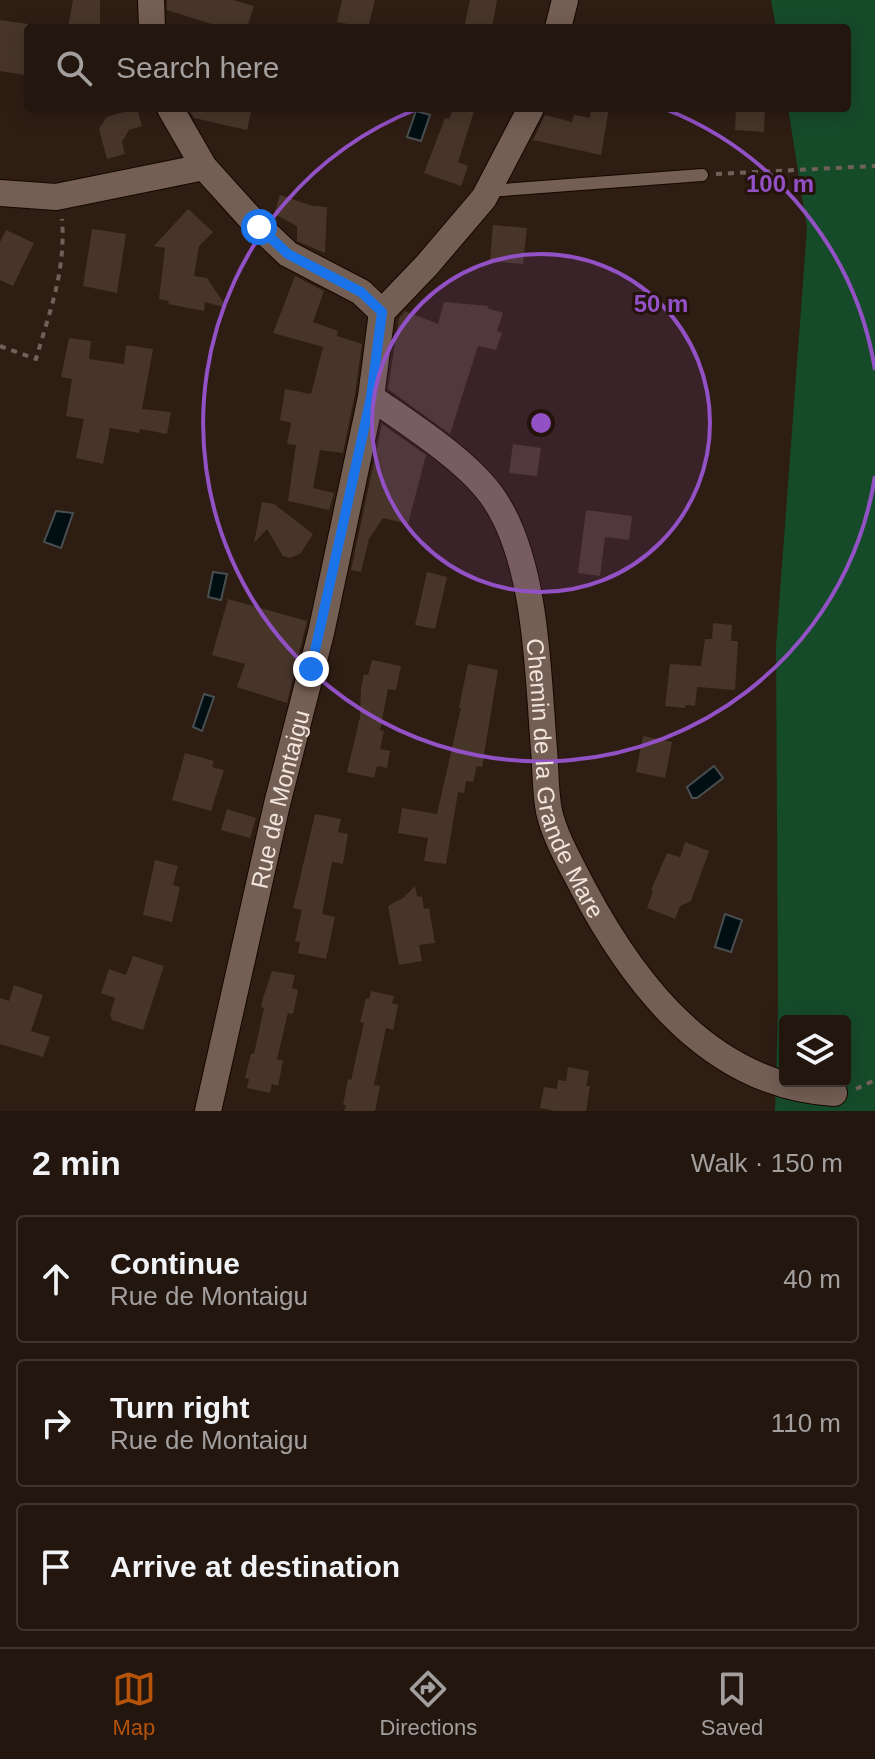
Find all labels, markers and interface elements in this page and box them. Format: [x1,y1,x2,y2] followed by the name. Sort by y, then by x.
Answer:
[24,24,851,112] search box
[52,46,96,90] icon: search
[116,51,279,84] text: Search here
[746,170,814,197] text: 100 m
[241,209,277,245] route start
[634,290,688,317] text: 50 m
[527,409,555,437] centre of rings
[522,637,610,923] street label: Chemin de la Grande Mare
[293,651,329,687] route end
[245,707,314,891] street label: Rue de Montaigu
[779,1015,851,1087] map controls
[779,1015,851,1087] button: layers
[32,1144,121,1182] text: 2 min
[691,1148,843,1178] text: Walk · 150 m
[110,1247,240,1280] text: Continue
[34,1257,78,1301] icon: ahead
[783,1264,841,1294] text: 40 m
[110,1281,308,1311] text: Rue de Montaigu
[110,1391,249,1424] text: Turn right
[34,1401,78,1445] icon: right
[771,1408,841,1438] text: 110 m
[110,1425,308,1455] text: Rue de Montaigu
[34,1545,78,1589] icon: arrive
[110,1550,400,1583] text: Arrive at destination
[112,1667,156,1741] tab: Map
[379,1667,477,1741] tab: Directions
[701,1667,763,1741] tab: Saved

